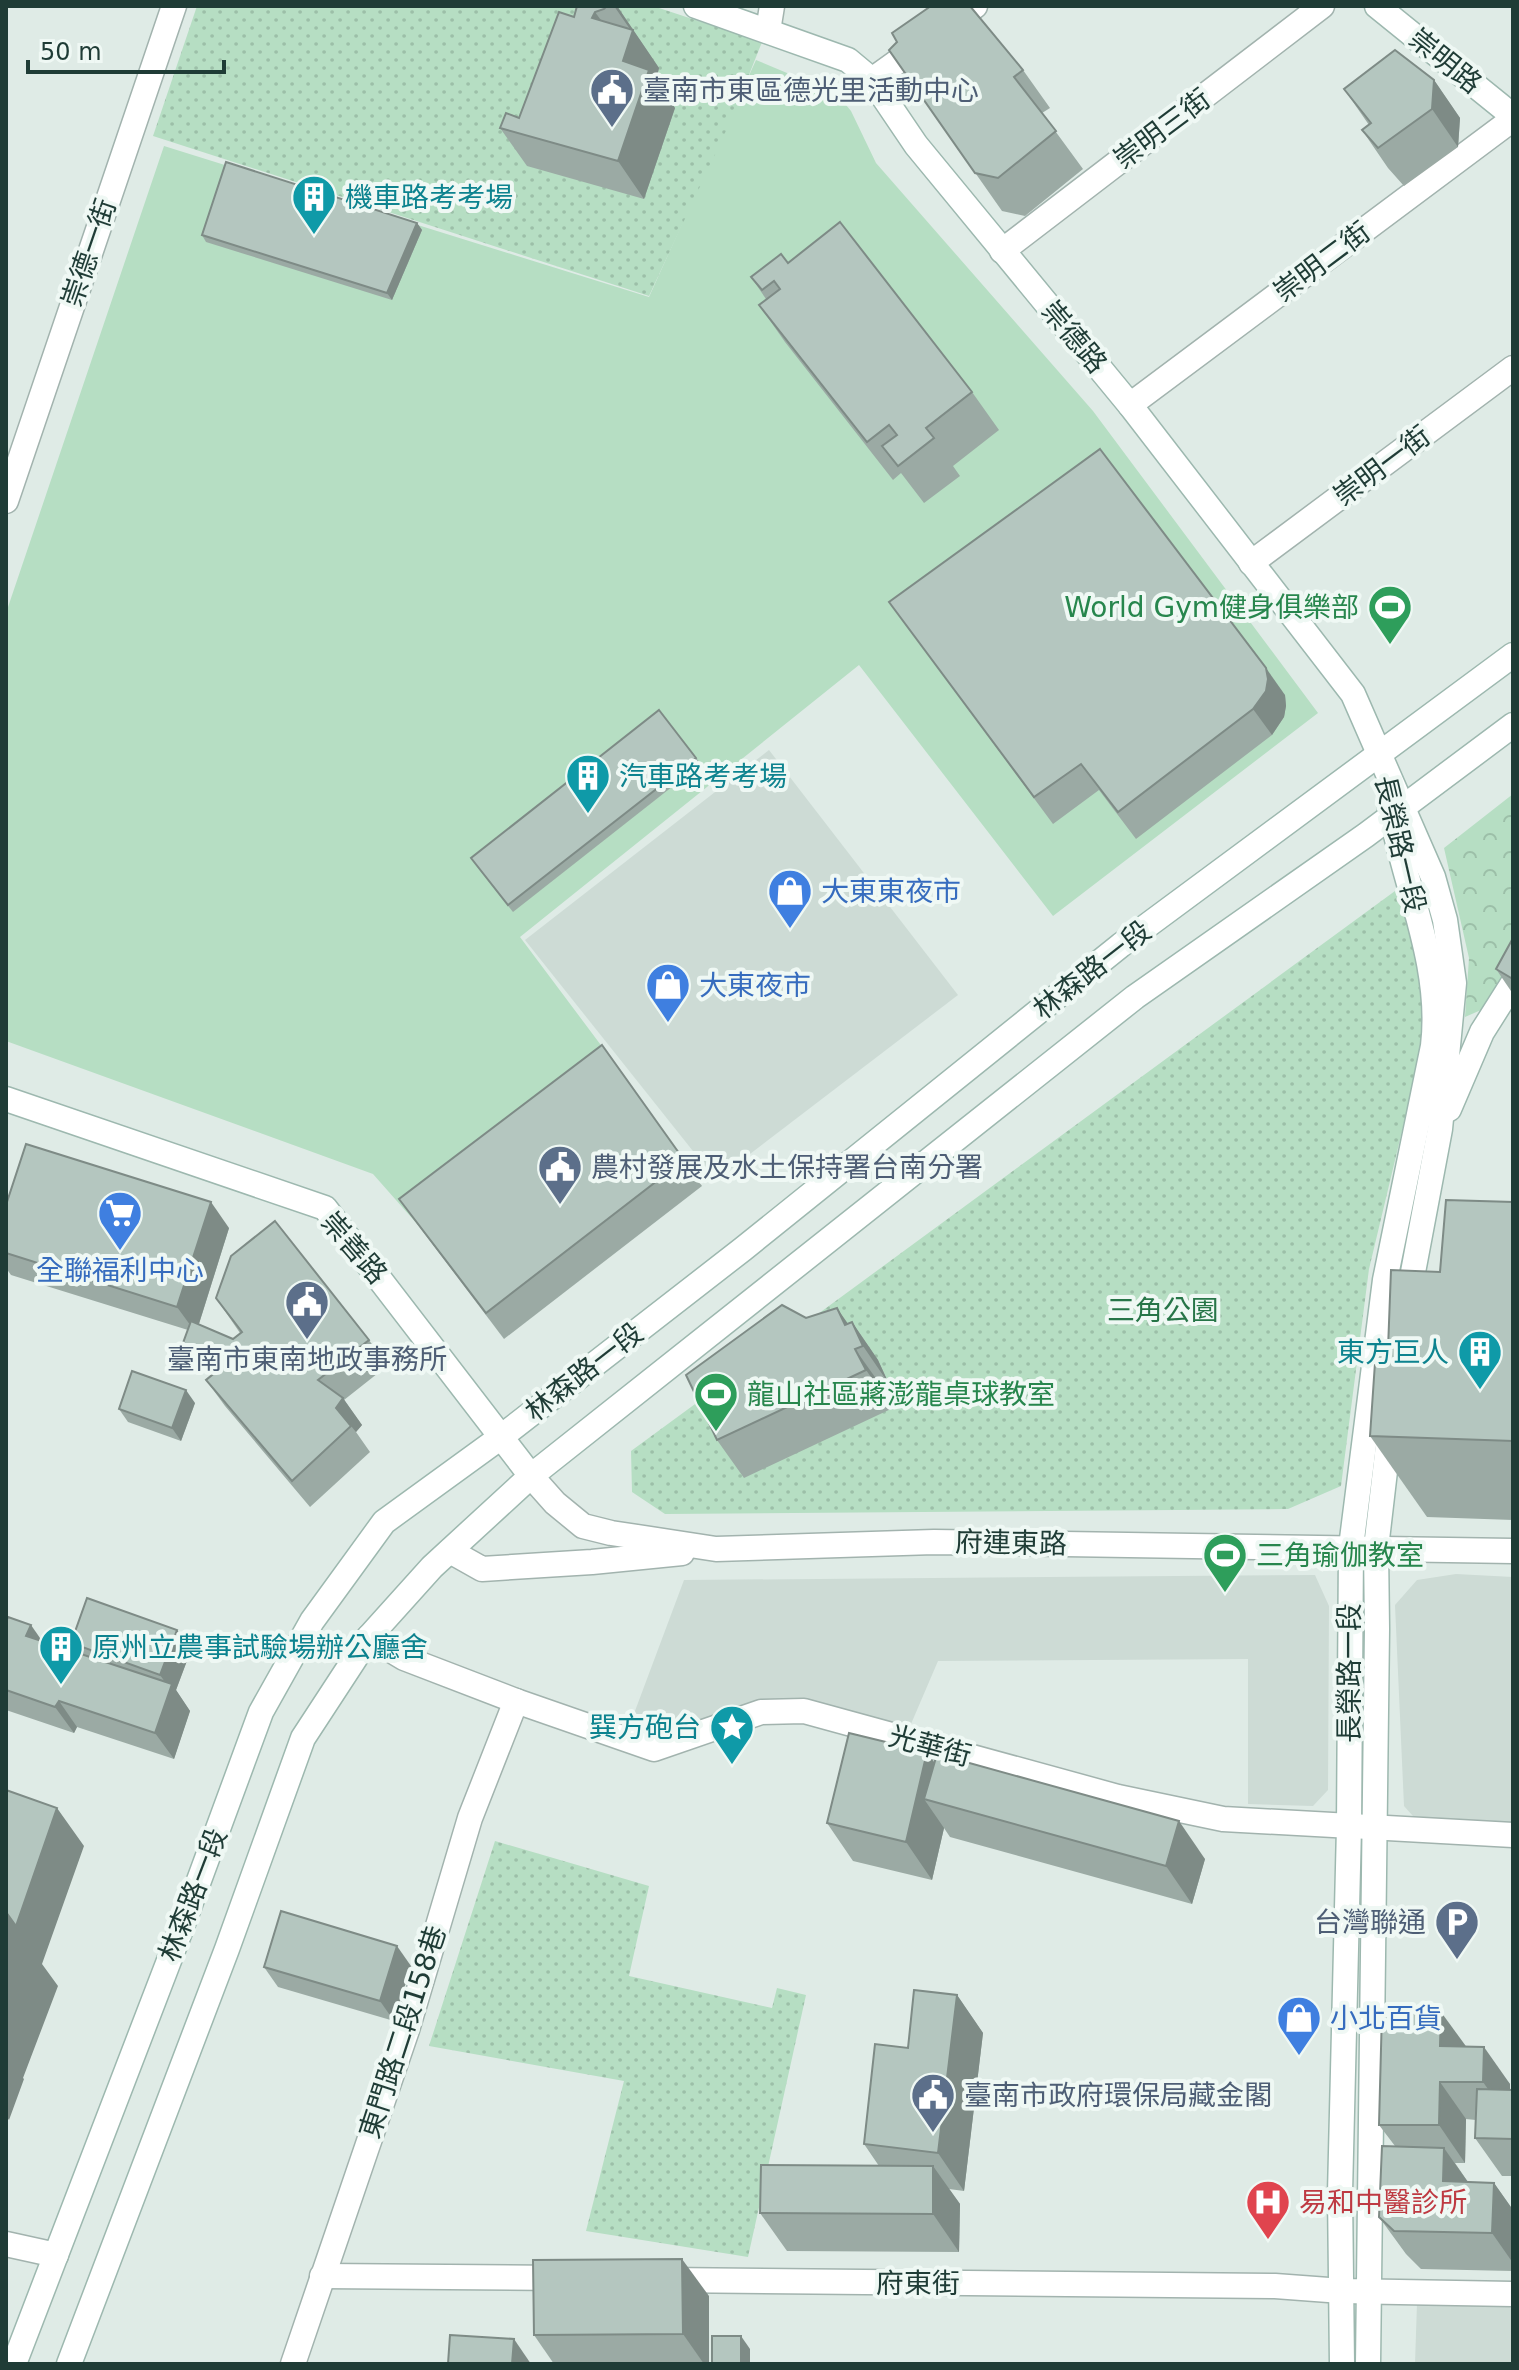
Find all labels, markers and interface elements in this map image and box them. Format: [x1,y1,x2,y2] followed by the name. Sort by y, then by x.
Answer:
[1402,22,1488,100] street label: 崇明路
[28,24,224,74] scale bar
[40,38,102,66] text: 50 m
[588,66,636,129] public building icon: 臺南市東區德光里活動中心
[643,74,979,107] place label: 臺南市東區德光里活動中心
[1107,82,1217,176] street label: 崇明三街
[290,173,338,236] building icon: 機車路考考場
[345,181,513,214] place label: 機車路考考場
[55,195,123,311] street label: 崇德一街
[1267,215,1377,309] street label: 崇明二街
[1034,294,1114,380] street label: 崇德路
[1327,419,1437,513] street label: 崇明一街
[1366,583,1414,646] sports icon: World Gym健身俱樂部
[1064,591,1359,624] place label: World Gym健身俱樂部
[564,752,612,815] building icon: 汽車路考考場
[619,760,787,793] place label: 汽車路考考場
[1368,772,1432,916] street label: 長榮路一段
[766,867,814,930] shop icon: 大東東夜市
[821,875,961,908] place label: 大東東夜市
[1027,914,1157,1026] street label: 林森路一段
[644,961,692,1024] shop icon: 大東夜市
[699,969,811,1002] place label: 大東夜市
[536,1143,584,1206] public building icon: 農村發展及水土保持署台南分署
[591,1151,983,1184] place label: 農村發展及水土保持署台南分署
[96,1189,144,1252] supermarket icon: 全聯福利中心
[314,1205,394,1291] street label: 崇善路
[36,1254,204,1287] place label: 全聯福利中心
[283,1278,331,1341] public building icon: 臺南市東南地政事務所
[1107,1294,1219,1327] park label: 三角公園
[519,1316,649,1428] street label: 林森路一段
[1456,1328,1504,1391] building icon: 東方巨人
[1337,1336,1449,1369] place label: 東方巨人
[167,1343,447,1376] place label: 臺南市東南地政事務所
[692,1370,740,1433] sports icon: 龍山社區蔣澎龍桌球教室
[747,1378,1055,1411] place label: 龍山社區蔣澎龍桌球教室
[955,1526,1067,1560] street label: 府連東路
[1201,1531,1249,1594] sports icon: 三角瑜伽教室
[1256,1539,1424,1572] place label: 三角瑜伽教室
[1333,1603,1366,1743] street label: 長榮路一段
[37,1623,85,1686] building icon: 原州立農事試驗場辦公廳舍
[92,1631,428,1664] place label: 原州立農事試驗場辦公廳舍
[708,1703,756,1766] place icon: 巽方砲台
[589,1711,701,1744] place label: 巽方砲台
[885,1719,975,1773] street label: 光華街
[153,1824,233,1966] street label: 林森路一段
[1433,1898,1481,1961] parking icon: 台灣聯通
[1314,1906,1426,1939] place label: 台灣聯通
[353,1922,453,2142] street label: 東門路二段158巷
[1275,1994,1323,2057] shop icon: 小北百貨
[1330,2002,1442,2035] place label: 小北百貨
[909,2071,957,2134] public building icon: 臺南市政府環保局藏金閣
[964,2079,1272,2112] place label: 臺南市政府環保局藏金閣
[1244,2178,1292,2241] hospital icon: 易和中醫診所
[1299,2186,1467,2219] place label: 易和中醫診所
[876,2267,960,2300] street label: 府東街

